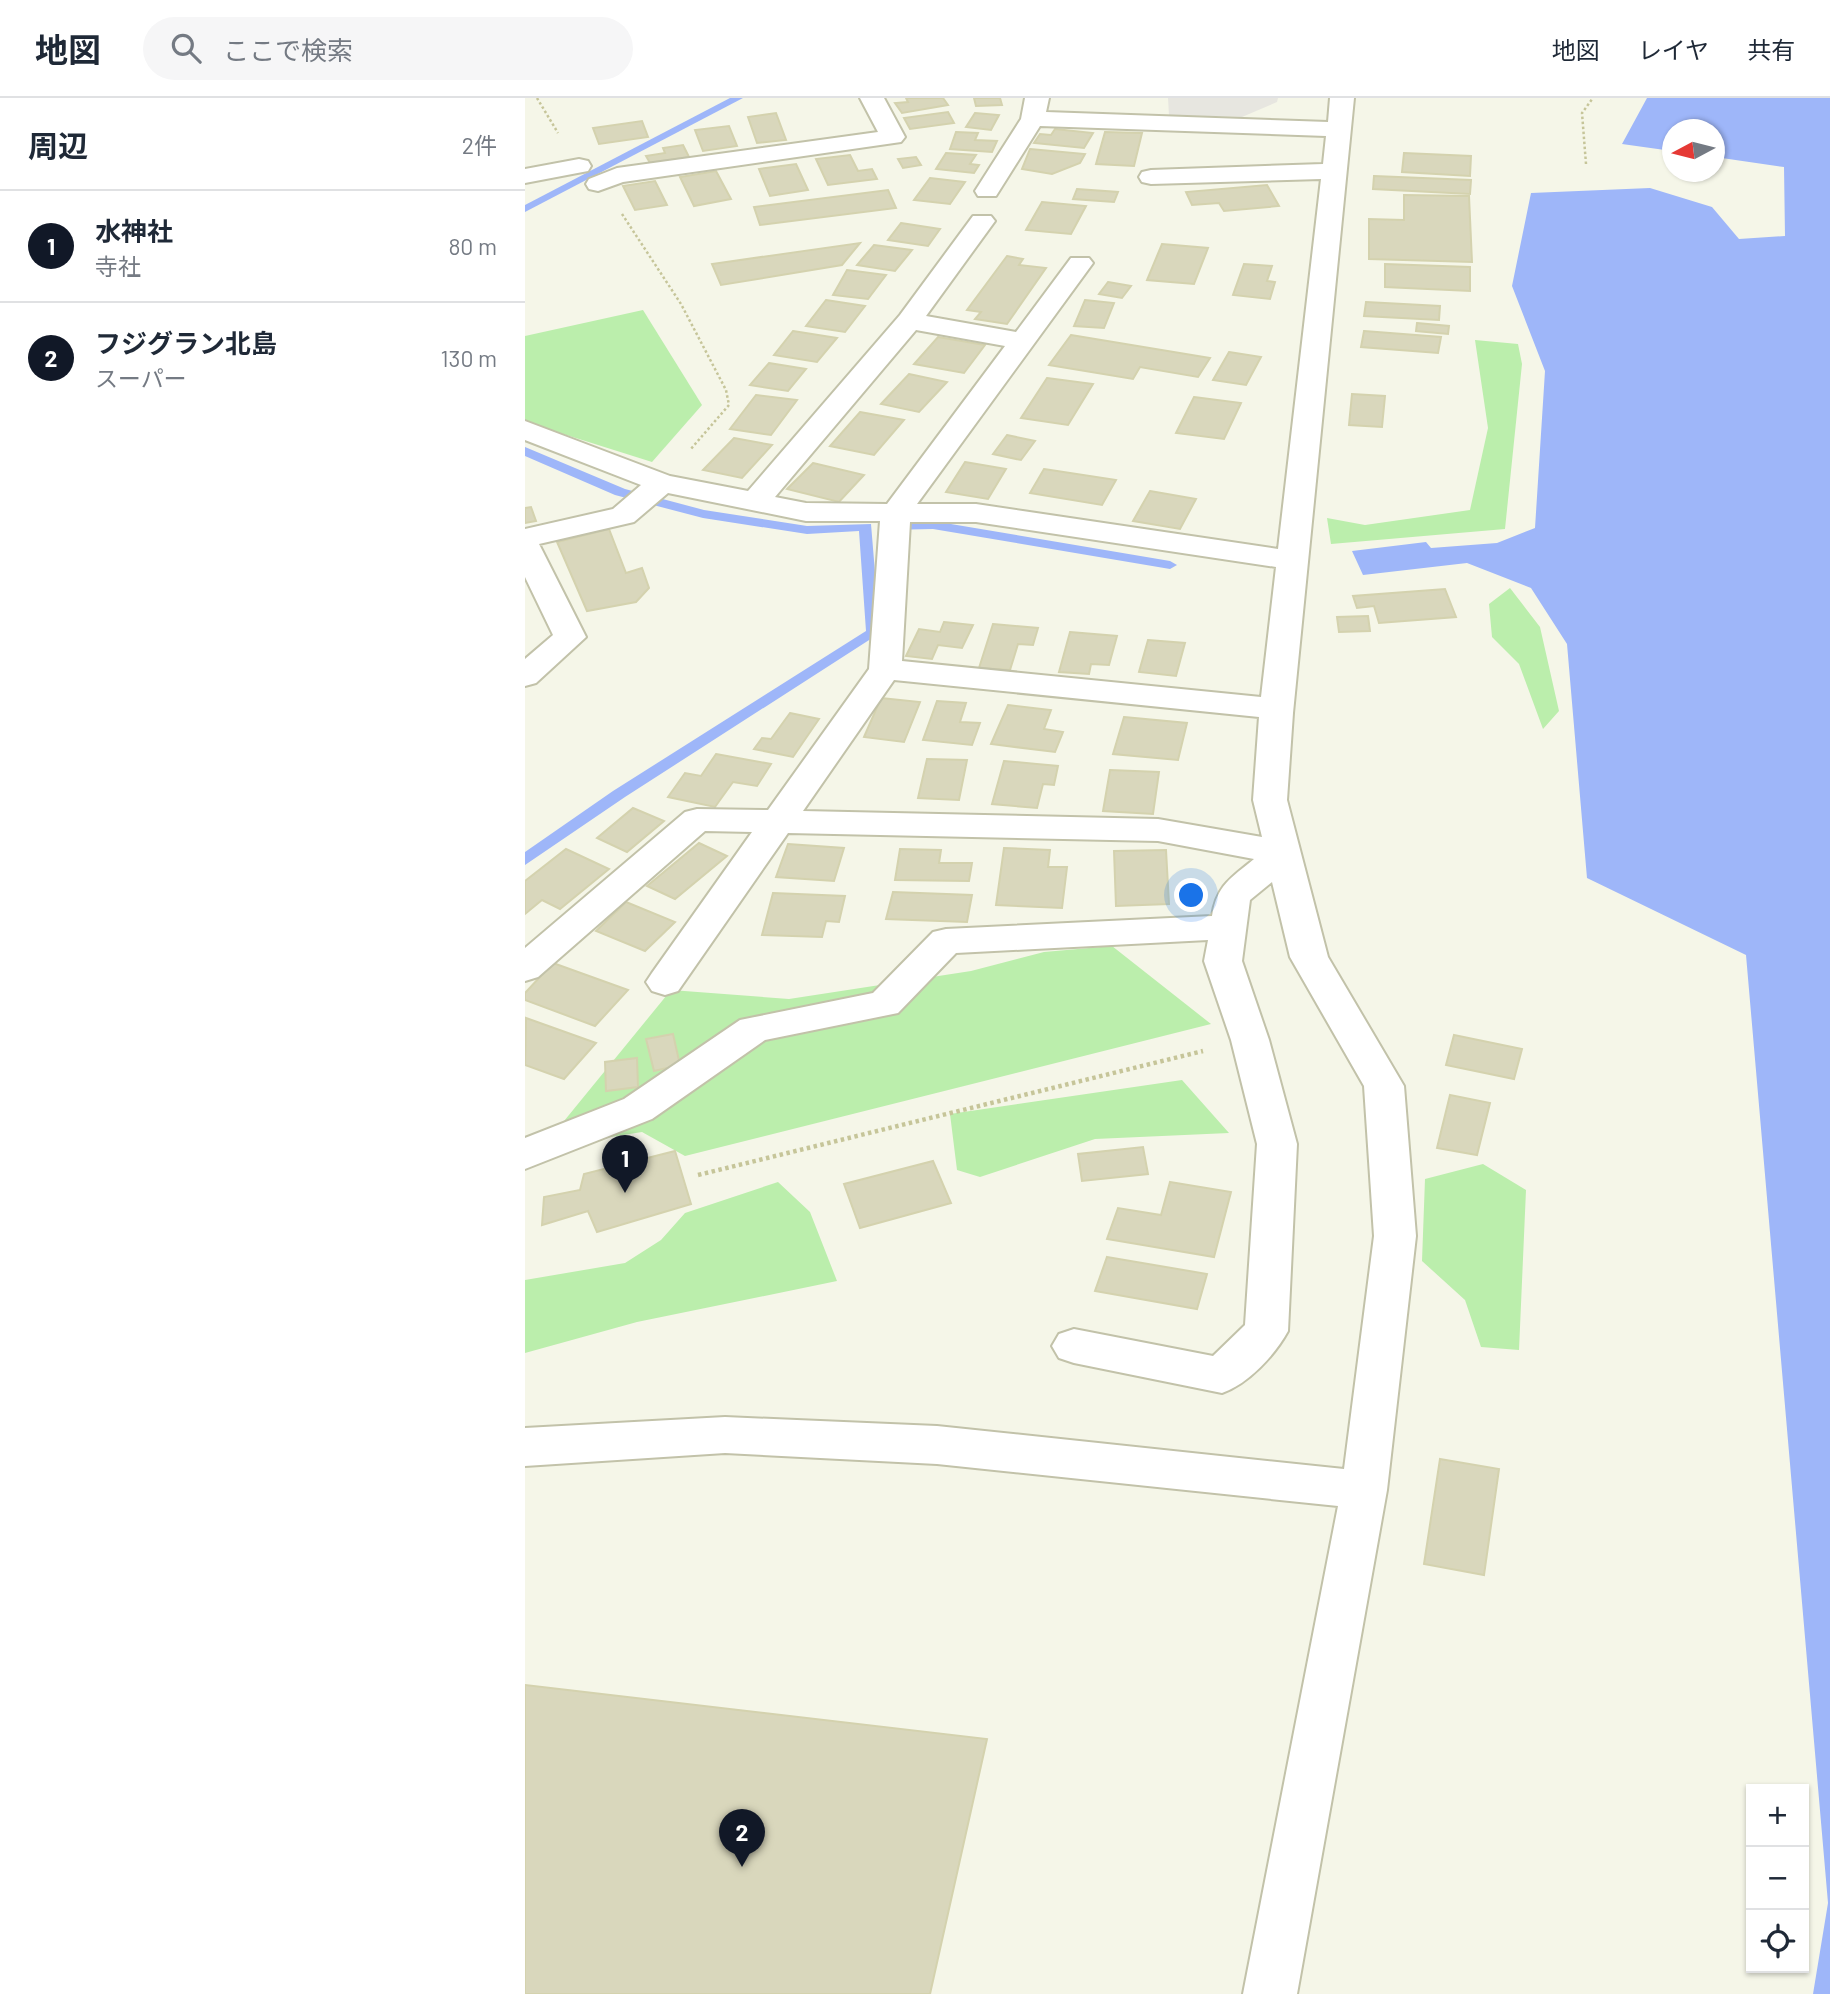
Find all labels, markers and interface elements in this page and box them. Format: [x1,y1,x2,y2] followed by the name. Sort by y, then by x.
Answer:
[143,17,633,80] search box
[35,29,101,69] text: 地図
[167,29,205,67] icon: search
[223,34,353,65] text: ここで検索
[1552,35,1600,64] text: 地図
[1638,35,1709,64] text: レイヤ
[1747,35,1795,64] text: 共有
[1662,119,1725,182] north arrow
[28,127,88,163] text: 周辺
[462,131,497,159] text: 2件
[95,215,173,246] text: 水神社
[47,232,55,260] text: 1
[448,232,497,260] text: 80 m
[95,252,141,280] text: 寺社
[95,327,277,358] text: フジグラン北島
[45,344,57,372] text: 2
[440,344,497,372] text: 130 m
[95,364,187,392] text: スーパー
[1174,878,1208,912] your location
[602,1135,648,1193] pin: 1
[1746,1784,1809,1973] map controls
[1746,1784,1809,1847] button: +
[719,1809,765,1867] pin: 2
[1746,1847,1809,1910] button: −
[1746,1910,1809,1973] button: locate

